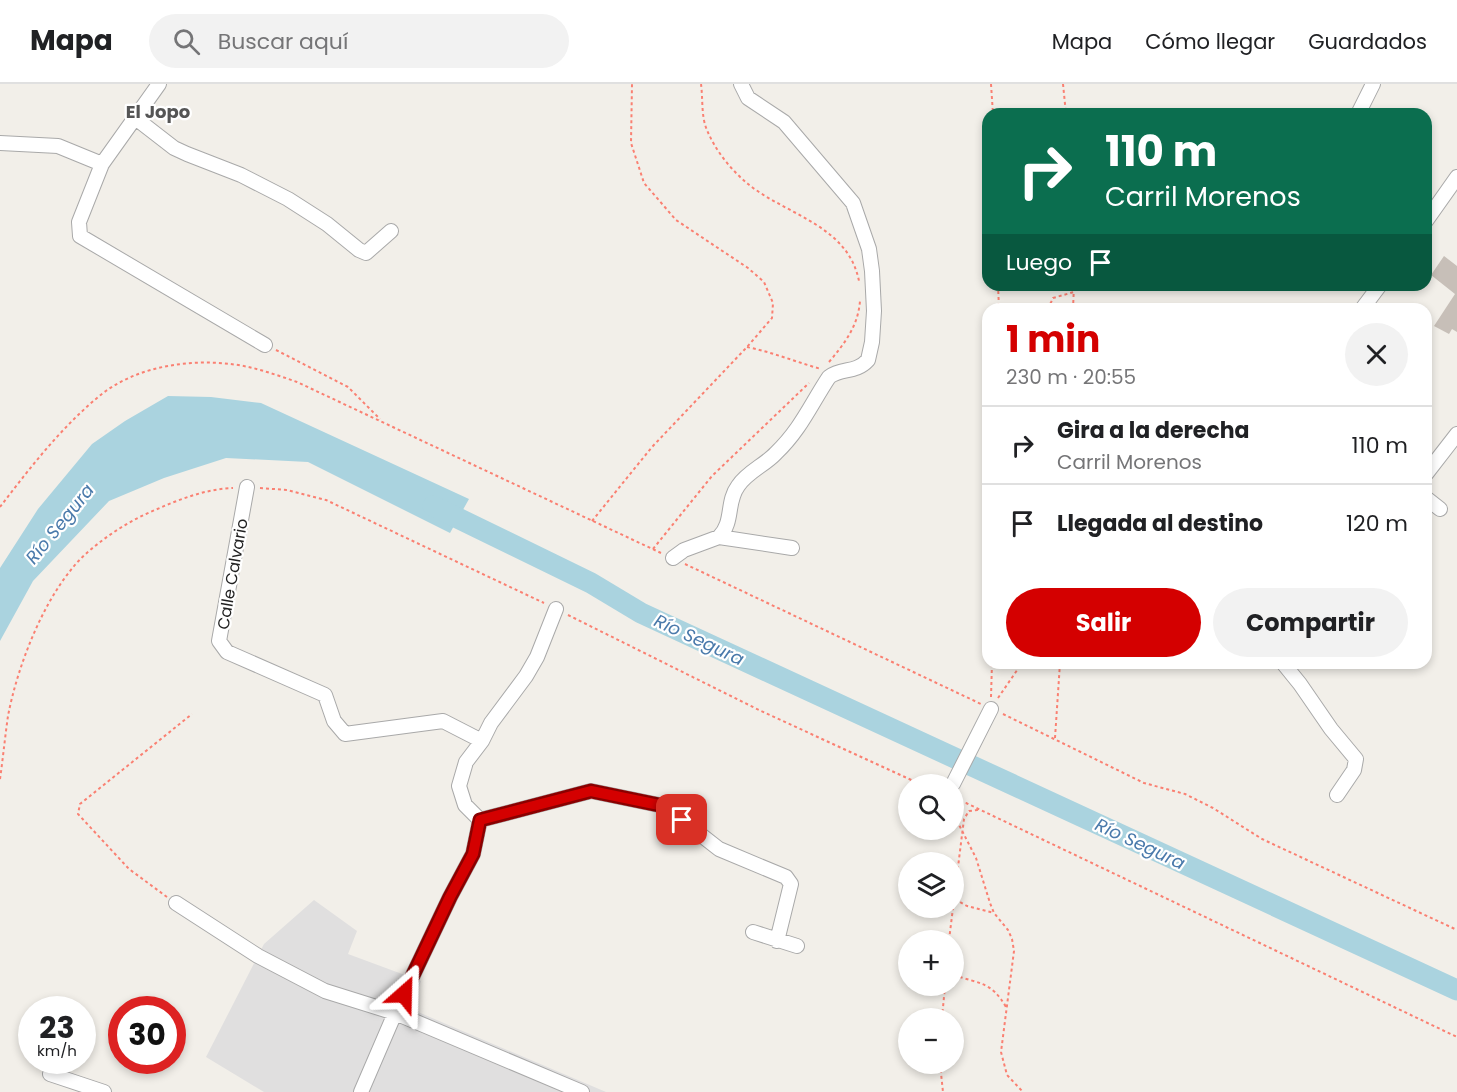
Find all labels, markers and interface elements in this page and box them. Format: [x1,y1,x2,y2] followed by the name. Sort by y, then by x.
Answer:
[149,14,569,68] search box
[30,21,113,60] text: Mapa
[170,25,203,58] icon: search
[218,26,348,57] text: Buscar aquí
[1052,27,1112,56] text: Mapa
[1145,27,1275,56] text: Cómo llegar
[1308,27,1427,56] text: Guardados
[126,99,190,124] district label: El Jopo
[1105,122,1217,181] text: 110 m
[1006,132,1084,210] icon: right
[1105,178,1301,215] text: Carril Morenos
[1084,246,1117,279] icon: arrive
[1006,247,1072,278] text: Luego
[1006,314,1100,365] text: 1 min
[1345,323,1408,386] button: close
[1006,363,1136,391] text: 230 m · 20:55
[1057,415,1250,446] text: Gira a la derecha
[1006,429,1039,462] icon: right
[1352,430,1408,461] text: 110 m
[1057,448,1202,476] text: Carril Morenos
[20,478,100,569] water label: Río Segura
[1006,507,1039,540] icon: arrive
[1057,508,1263,539] text: Llegada al destino
[1346,508,1408,539] text: 120 m
[211,517,254,631] street label: Calle Calvario
[1006,588,1201,657] button: Salir
[1213,588,1408,657] button: Compartir
[650,608,748,671] water label: Río Segura
[898,774,964,1074] map controls
[898,774,964,840] button: search
[656,794,707,845] pin
[665,803,698,836] icon: arrive
[1091,812,1189,875] water label: Río Segura
[898,852,964,918] button: layers
[898,930,964,996] button: +
[372,962,436,1026] position arrow
[108,996,186,1074] speed limit sign: 30
[39,1006,75,1049] text: 23
[898,1008,964,1074] button: −
[37,1040,77,1061] text: km/h

